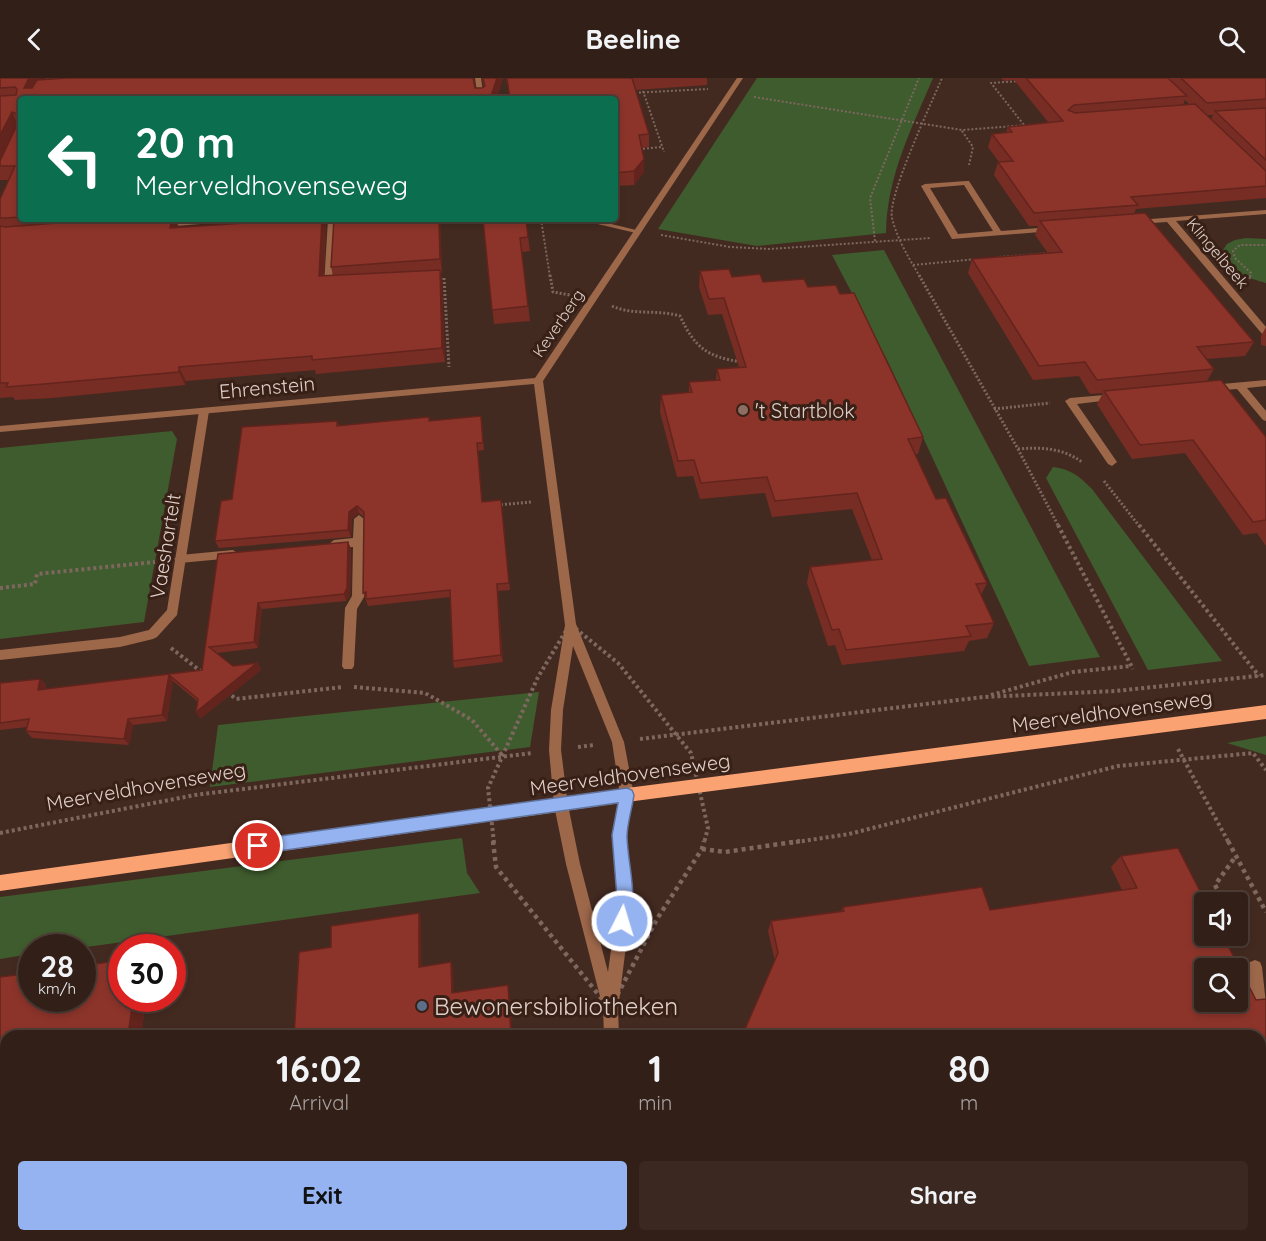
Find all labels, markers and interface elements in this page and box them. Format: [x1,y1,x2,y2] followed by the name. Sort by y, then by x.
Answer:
[585,22,681,56] text: Beeline
[18,23,51,56] icon: back
[1215,23,1248,56] icon: search
[135,116,235,169] text: 20 m
[36,120,114,198] icon: left
[135,168,408,202] text: Meerveldhovenseweg
[1183,214,1253,292] street label: Klingelbeek
[528,285,588,361] street label: Keverberg
[218,370,316,404] street label: Ehrenstein
[755,398,855,423] place label: 't Startblok
[736,403,750,417] marker: 't Startblok
[144,491,186,600] street label: Vaeshartelt
[1010,685,1214,737] street label: Meerveldhovenseweg
[528,748,732,800] street label: Meerveldhovenseweg
[44,756,248,816] street label: Meerveldhovenseweg
[232,820,283,871] pin
[241,829,274,862] icon: arrive
[590,889,654,953] position arrow
[1194,892,1248,1012] map controls
[1194,892,1248,946] button: sound
[108,934,186,1012] speed limit sign: 30
[40,947,74,985] text: 28
[1194,958,1248,1012] button: search
[38,979,76,998] text: km/h
[434,991,678,1021] place label: Bewonersbibliotheken
[415,999,429,1013] marker: Bewonersbibliotheken
[276,1046,362,1091] text: 16:02
[648,1046,662,1091] text: 1
[948,1046,990,1091] text: 80
[289,1090,349,1115] text: Arrival
[638,1090,672,1115] text: min
[960,1090,978,1115] text: m
[18,1161,627,1230] button: Exit
[639,1161,1248,1230] button: Share

